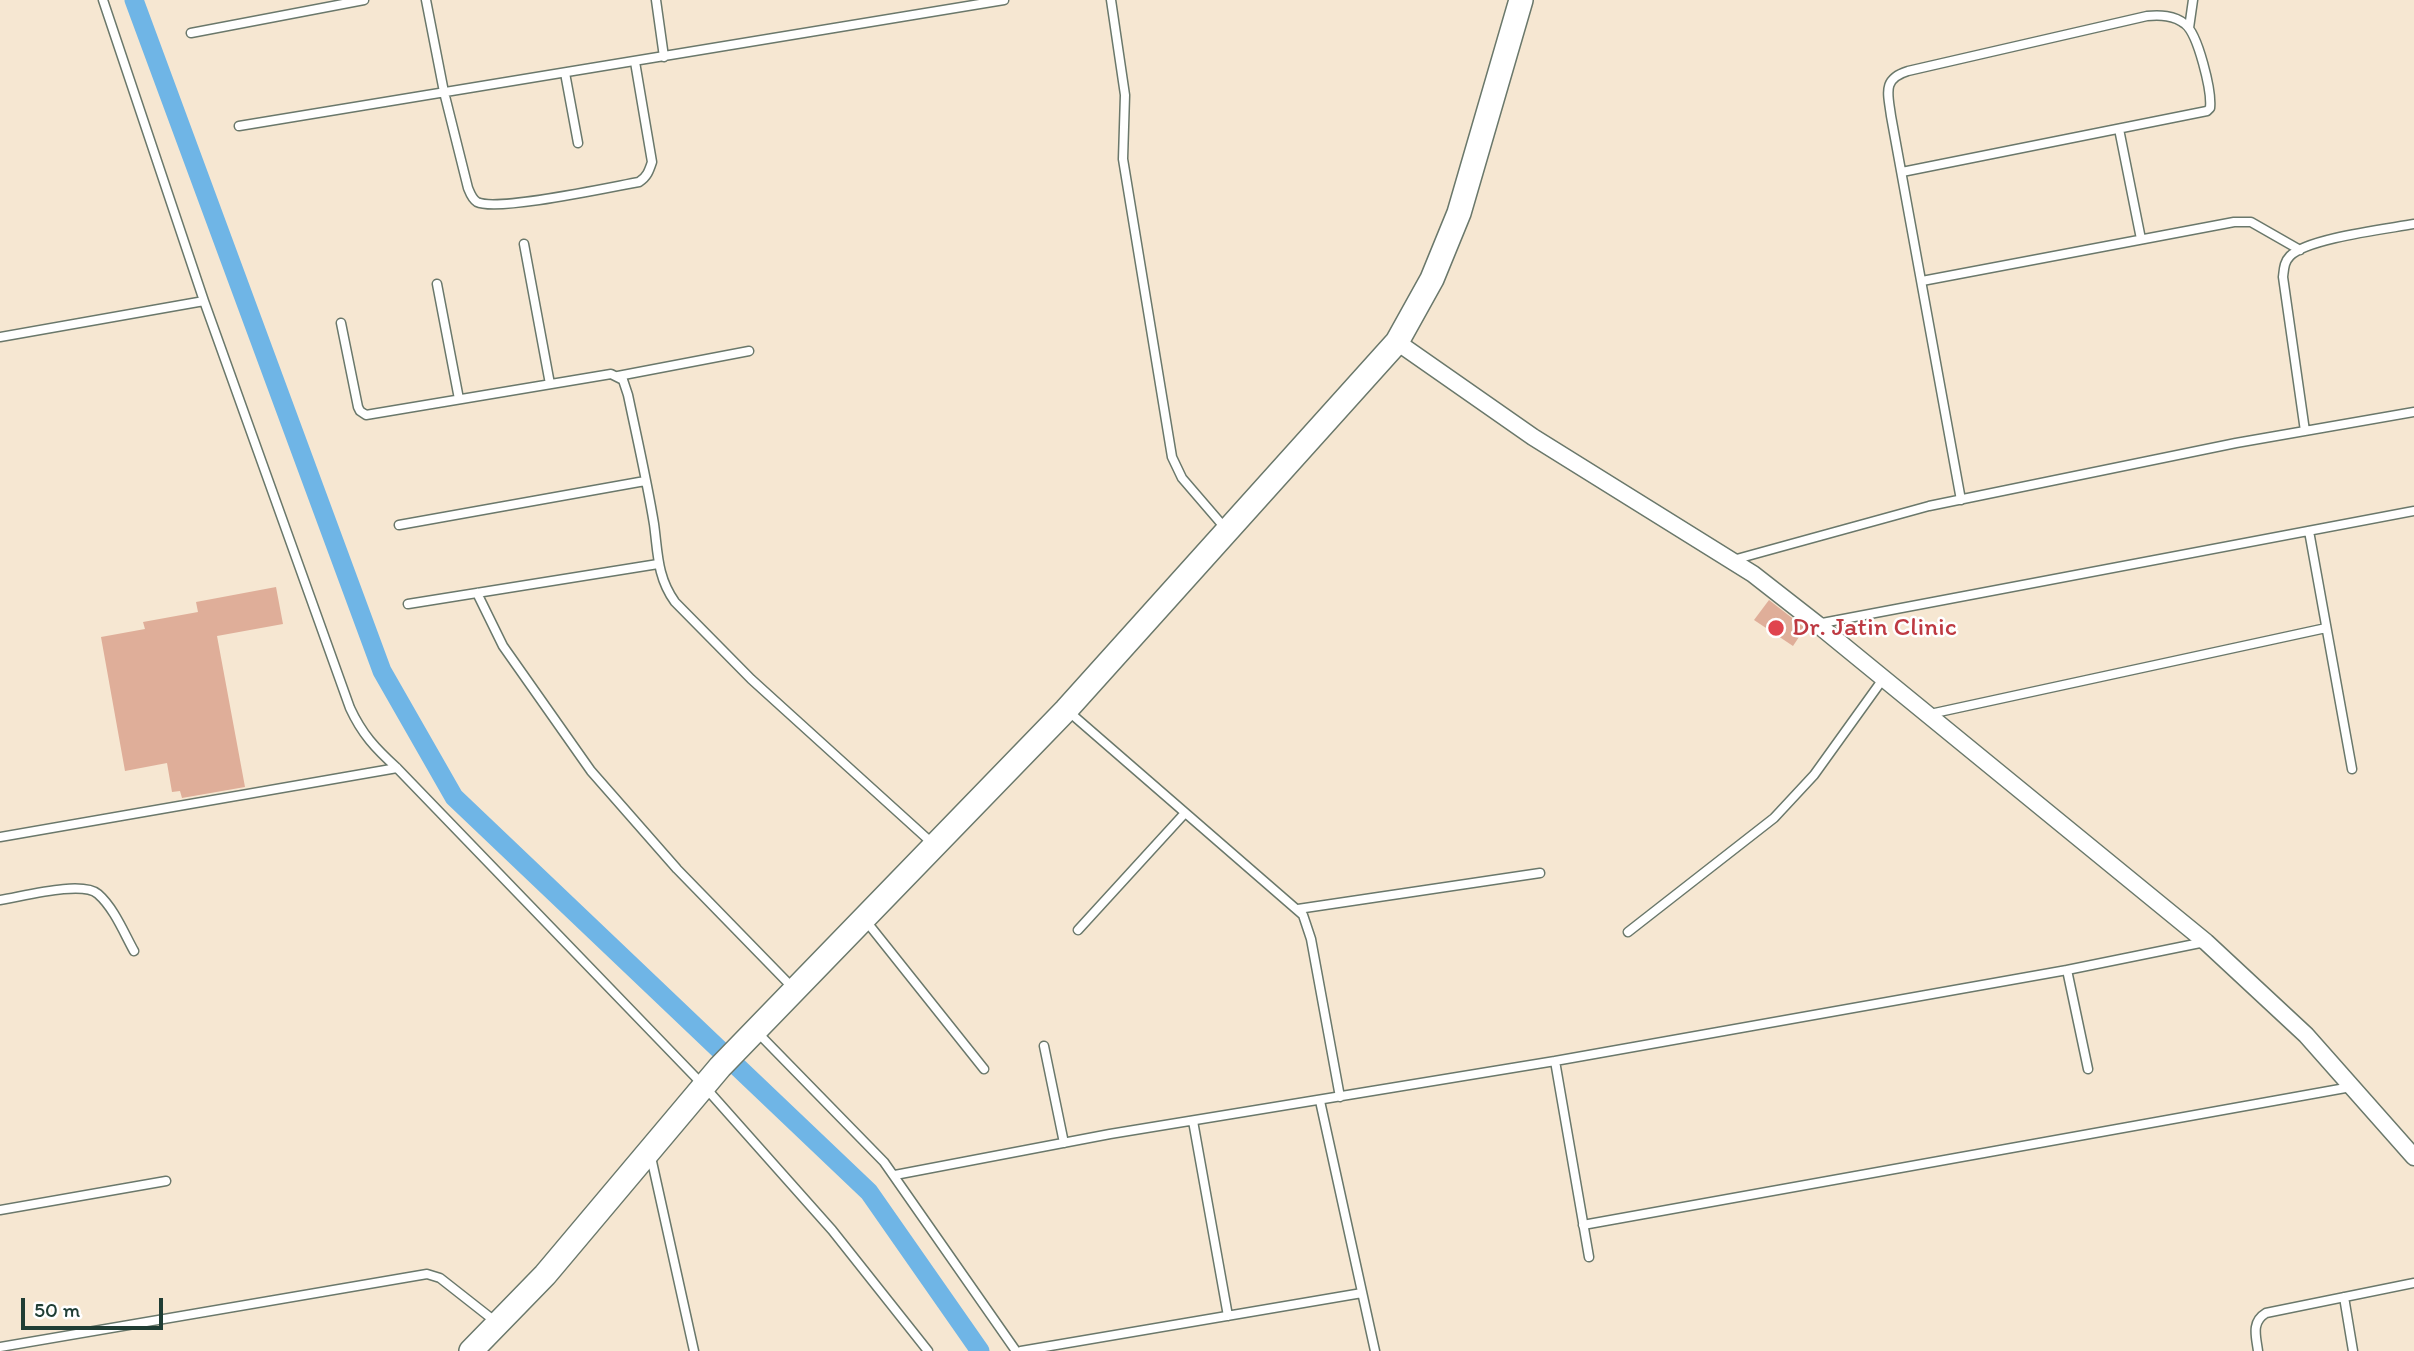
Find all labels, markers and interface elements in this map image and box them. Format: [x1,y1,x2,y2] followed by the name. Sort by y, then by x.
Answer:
[1792,612,1957,644] place label: Dr. Jatin Clinic
[1766,618,1786,638] marker: Dr. Jatin Clinic
[24,1284,166,1328] scale bar
[34,1297,80,1322] text: 50 m

